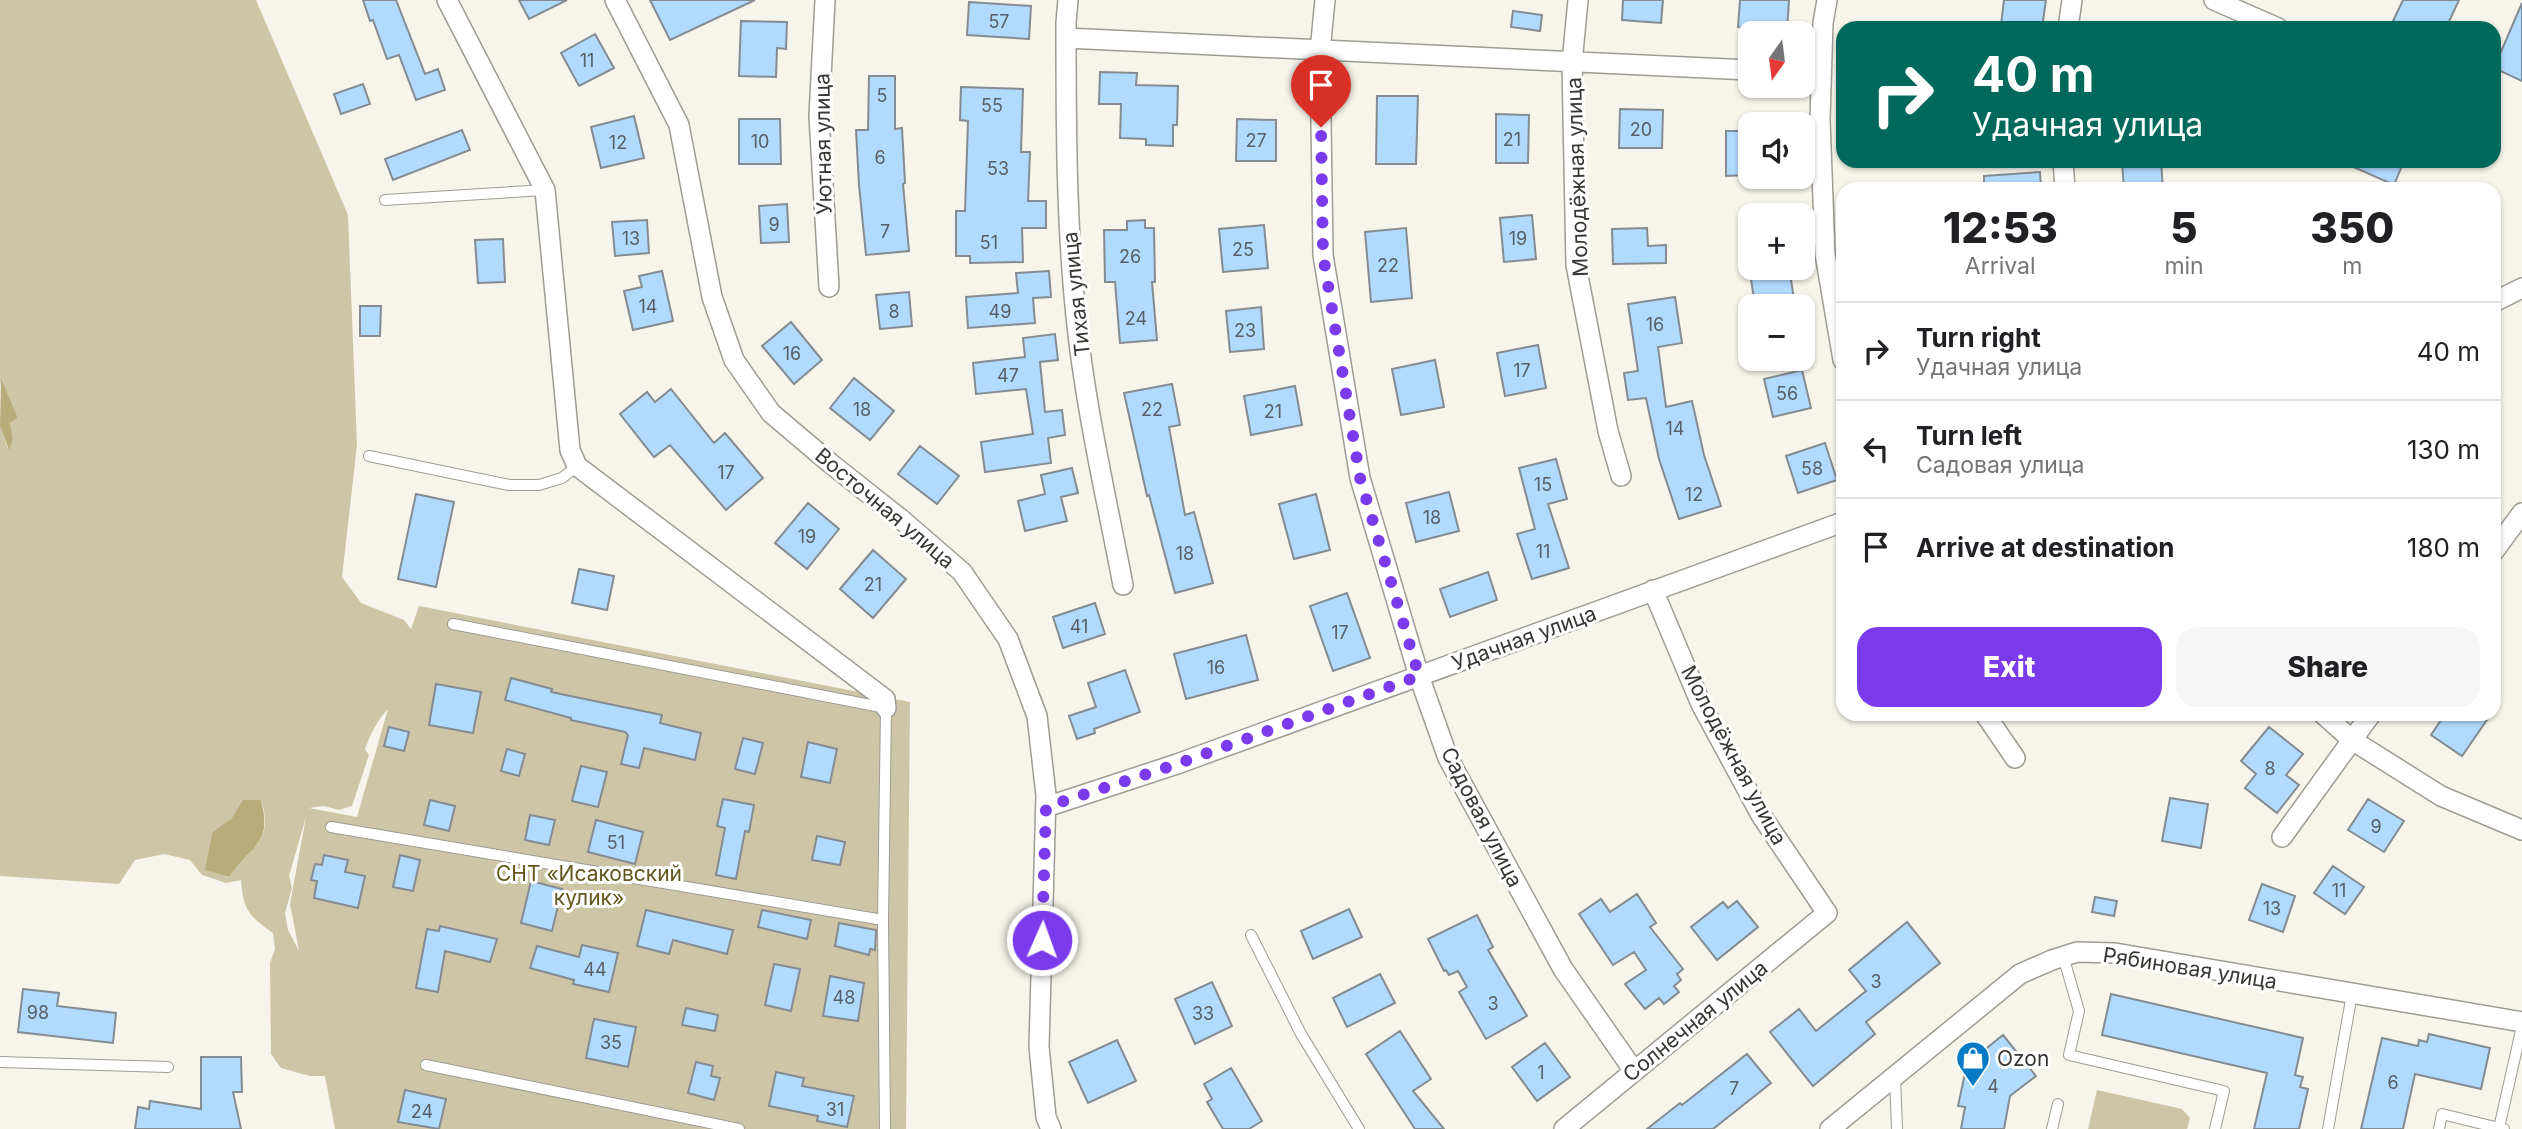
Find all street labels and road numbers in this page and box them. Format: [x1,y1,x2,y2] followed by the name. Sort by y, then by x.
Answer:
[809,73,837,215] street label: Уютная улица
[1561,77,1593,277] street label: Молодёжная улица
[1057,230,1095,358] street label: Тихая улица
[810,442,960,574] street label: Восточная улица
[1448,600,1600,676] street label: Удачная улица
[1676,661,1792,849] street label: Молодёжная улица
[1436,743,1528,891] street label: Садовая улица
[2101,942,2279,994] street label: Рябиновая улица
[1618,955,1772,1087] street label: Солнечная улица

